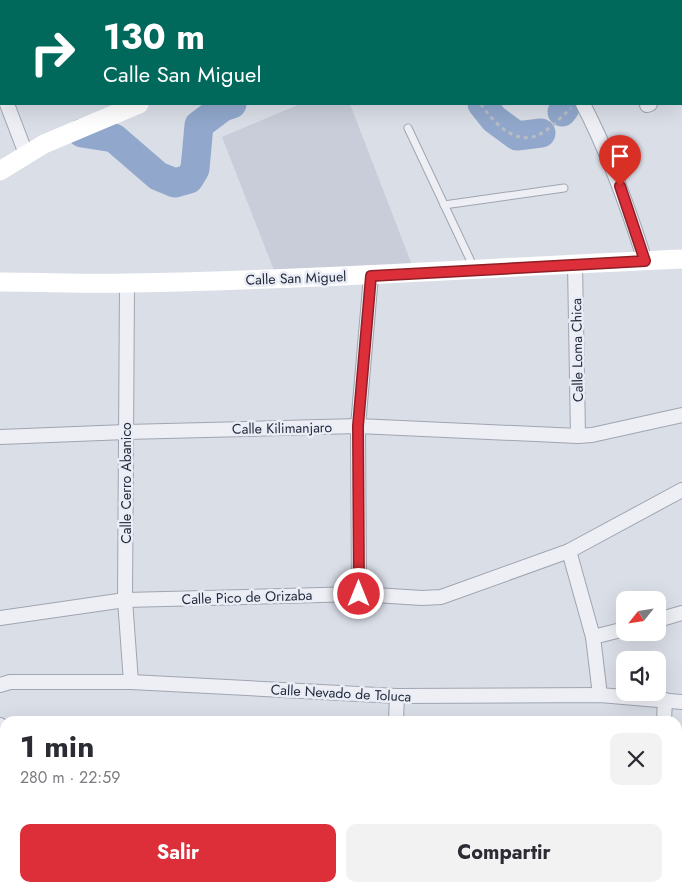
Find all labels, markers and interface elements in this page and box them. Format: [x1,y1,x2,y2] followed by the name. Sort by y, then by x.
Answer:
[103,12,205,62] text: 130 m
[20,20,85,85] icon: right
[103,58,262,90] text: Calle San Miguel
[599,135,641,186] pin
[606,142,634,170] icon: arrive
[245,266,347,290] street label: Calle San Miguel
[566,298,588,402] street label: Calle Loma Chica
[232,417,333,439] street label: Calle Kilimanjaro
[116,422,136,544] street label: Calle Cerro Abanico
[332,567,384,619] position arrow
[181,585,313,609] street label: Calle Pico de Orizaba
[616,591,666,641] north arrow
[616,591,666,701] map controls
[616,651,666,701] button: sound
[270,679,412,707] street label: Calle Nevado de Toluca
[20,725,94,768] text: 1 min
[610,733,662,785] button: close
[20,766,120,789] text: 280 m · 22:59
[20,824,336,882] button: Salir
[346,824,662,882] button: Compartir

